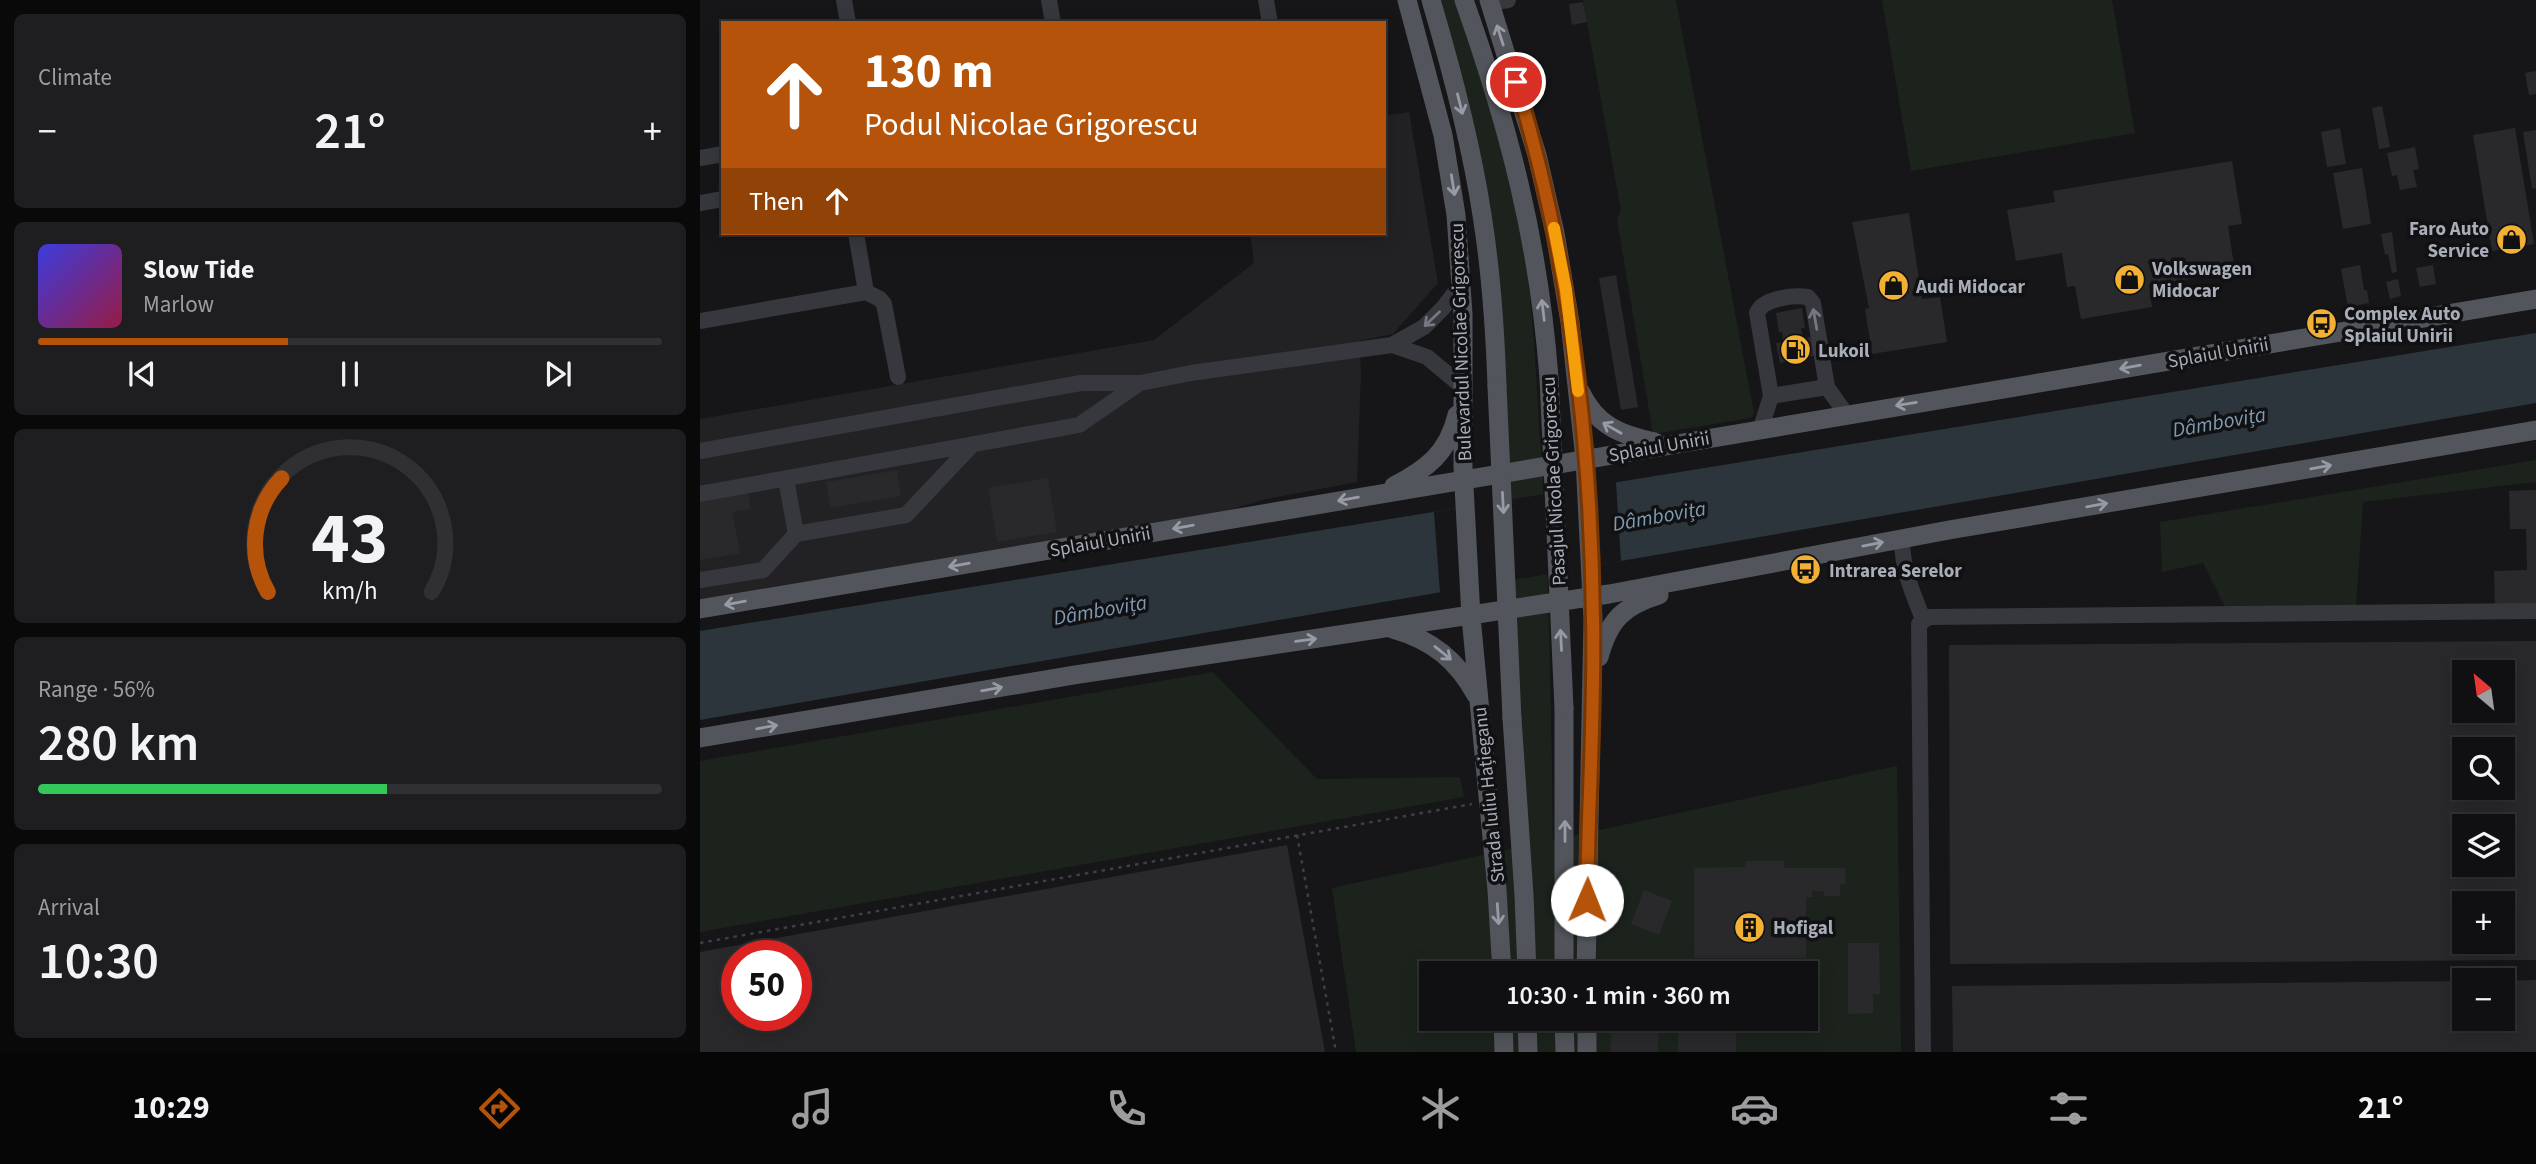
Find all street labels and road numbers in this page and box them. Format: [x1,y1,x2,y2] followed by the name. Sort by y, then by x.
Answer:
[1444,222,1479,462] street label: Bulevardul Nicolae Grigorescu
[2166,331,2271,376] street label: Splaiul Unirii
[1536,376,1573,586] street label: Pasajul Nicolae Grigorescu
[1607,425,1712,470] street label: Splaiul Unirii
[1048,520,1153,565] street label: Splaiul Unirii
[1467,706,1512,884] street label: Strada Iuliu Hațieganu

